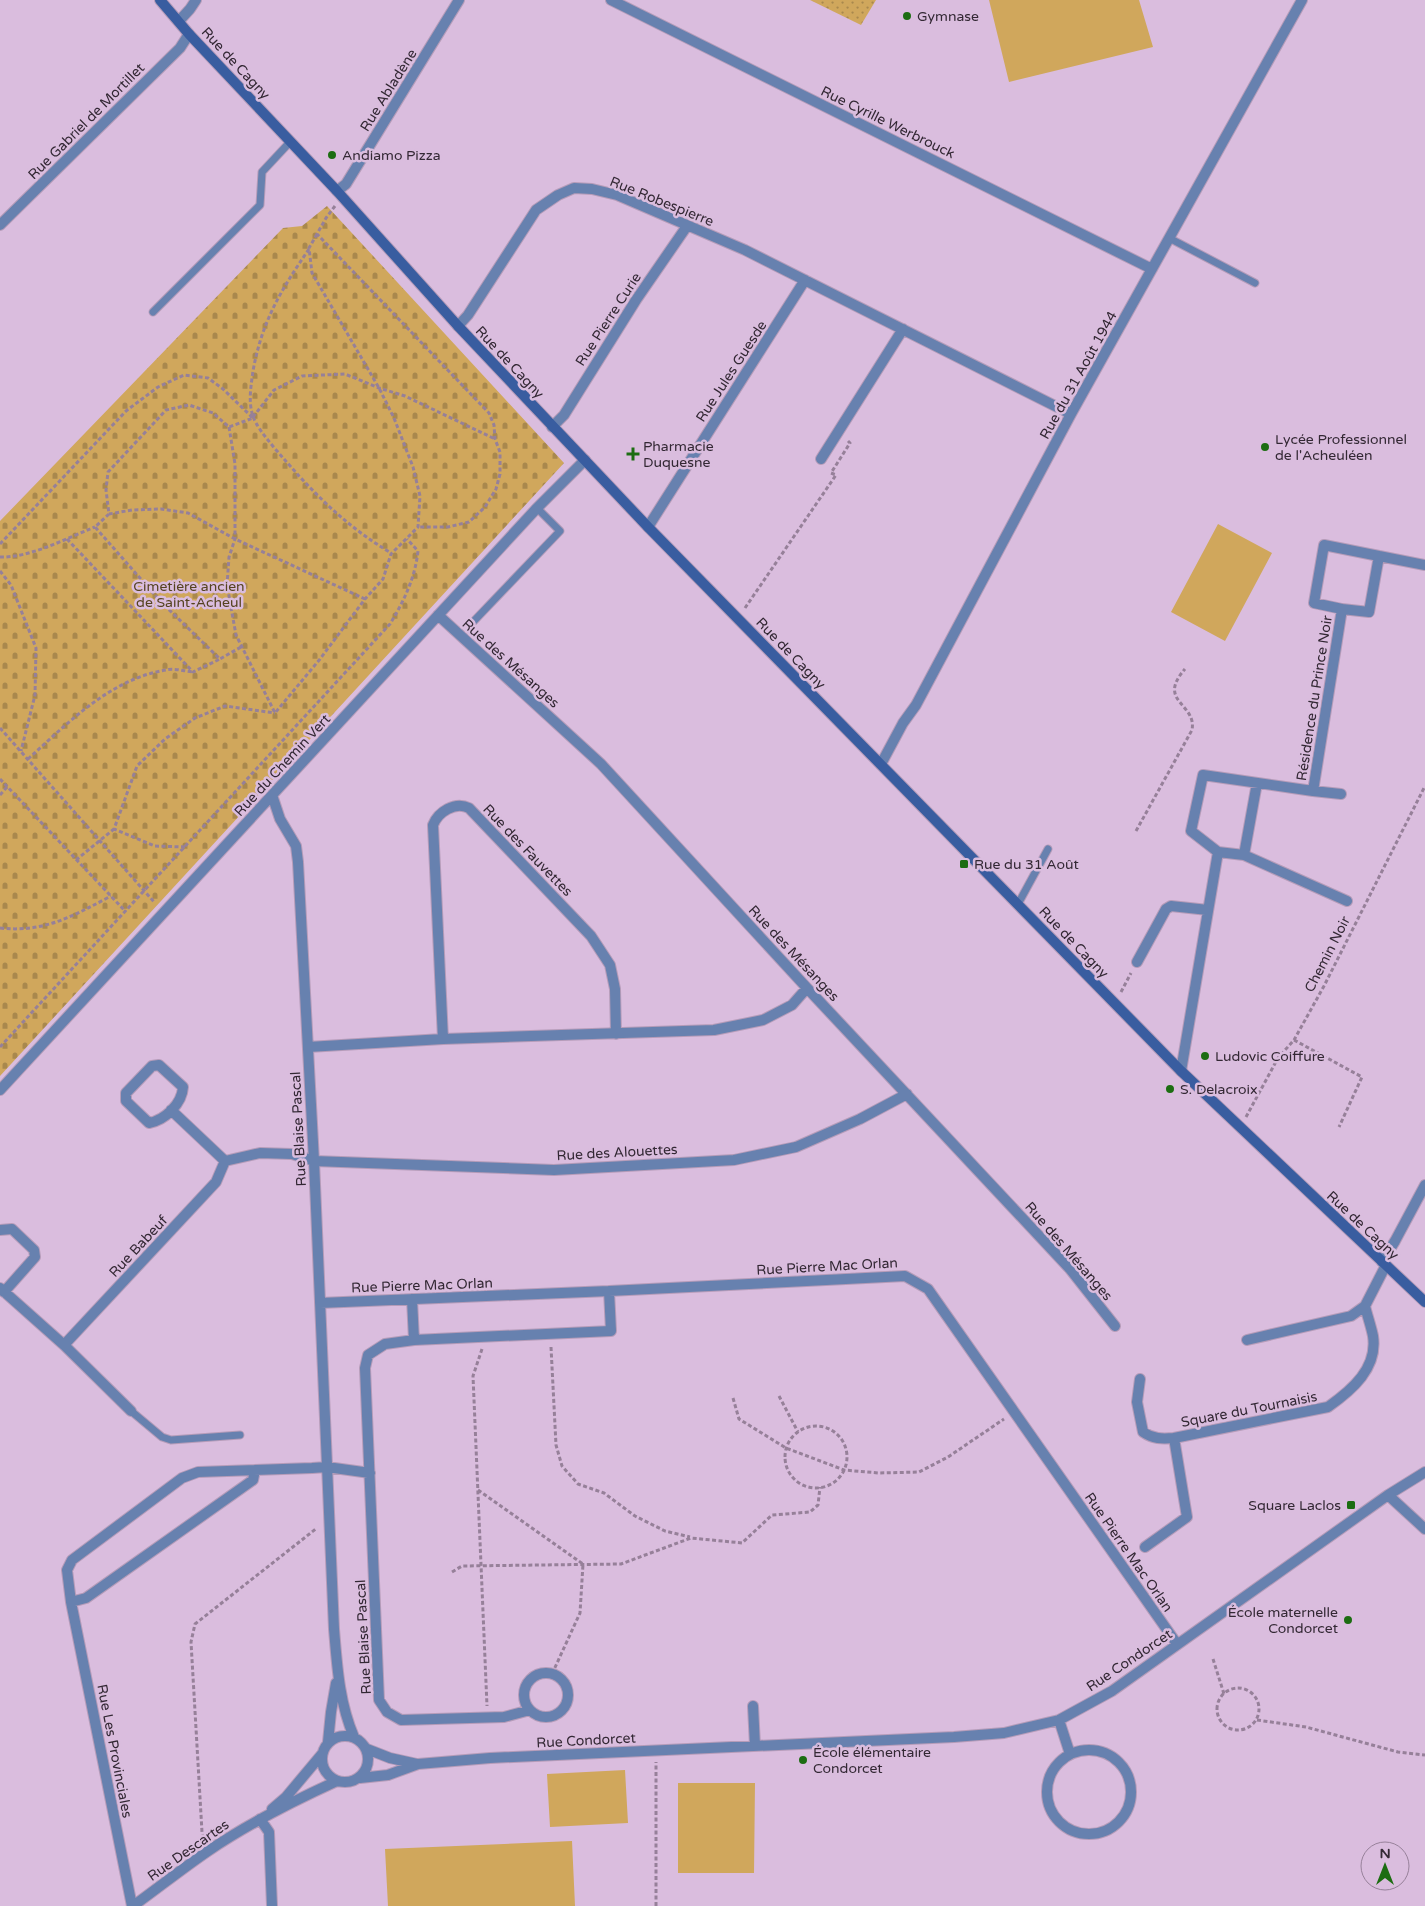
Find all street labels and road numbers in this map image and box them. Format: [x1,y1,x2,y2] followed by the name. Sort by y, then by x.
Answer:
[198,24,274,103] street label: Rue de Cagny
[356,46,421,135] street label: Rue Abladène
[25,59,149,183] street label: Rue Gabriel de Mortillet
[818,83,958,162] street label: Rue Cyrille Werbrouck
[607,173,716,230] street label: Rue Robespierre
[572,269,645,369] street label: Rue Pierre Curie
[1036,308,1121,442] street label: Rue du 31 Août 1944
[692,317,771,425] street label: Rue Jules Guesde
[472,323,548,402] street label: Rue de Cagny
[1293,613,1336,782] street label: Résidence du Prince Noir
[752,614,829,693] street label: Rue de Cagny
[459,615,563,712] street label: Rue des Mésanges
[231,710,334,820] street label: Rue du Chemin Vert
[479,801,576,900] street label: Rue des Fauvettes
[745,902,843,1005] street label: Rue des Mésanges
[1035,903,1112,982] street label: Rue de Cagny
[1301,913,1354,995] street label: Chemin Noir
[287,1071,310,1187] street label: Rue Blaise Pascal
[556,1141,678,1164] street label: Rue des Alouettes
[1323,1188,1403,1264] street label: Rue de Cagny
[1021,1199,1116,1304] street label: Rue des Mésanges
[105,1211,172,1281] street label: Rue Babeuf
[756,1254,898,1279] street label: Rue Pierre Mac Orlan
[351,1275,493,1296] street label: Rue Pierre Mac Orlan
[1180,1388,1319,1431] street label: Square du Tournaisis
[1081,1489,1176,1615] street label: Rue Pierre Mac Orlan
[352,1579,375,1695] street label: Rue Blaise Pascal
[1083,1625,1176,1695] street label: Rue Condorcet
[93,1683,136,1820] street label: Rue Les Provinciales
[536,1729,637,1752] street label: Rue Condorcet
[144,1816,233,1885] street label: Rue Descartes

